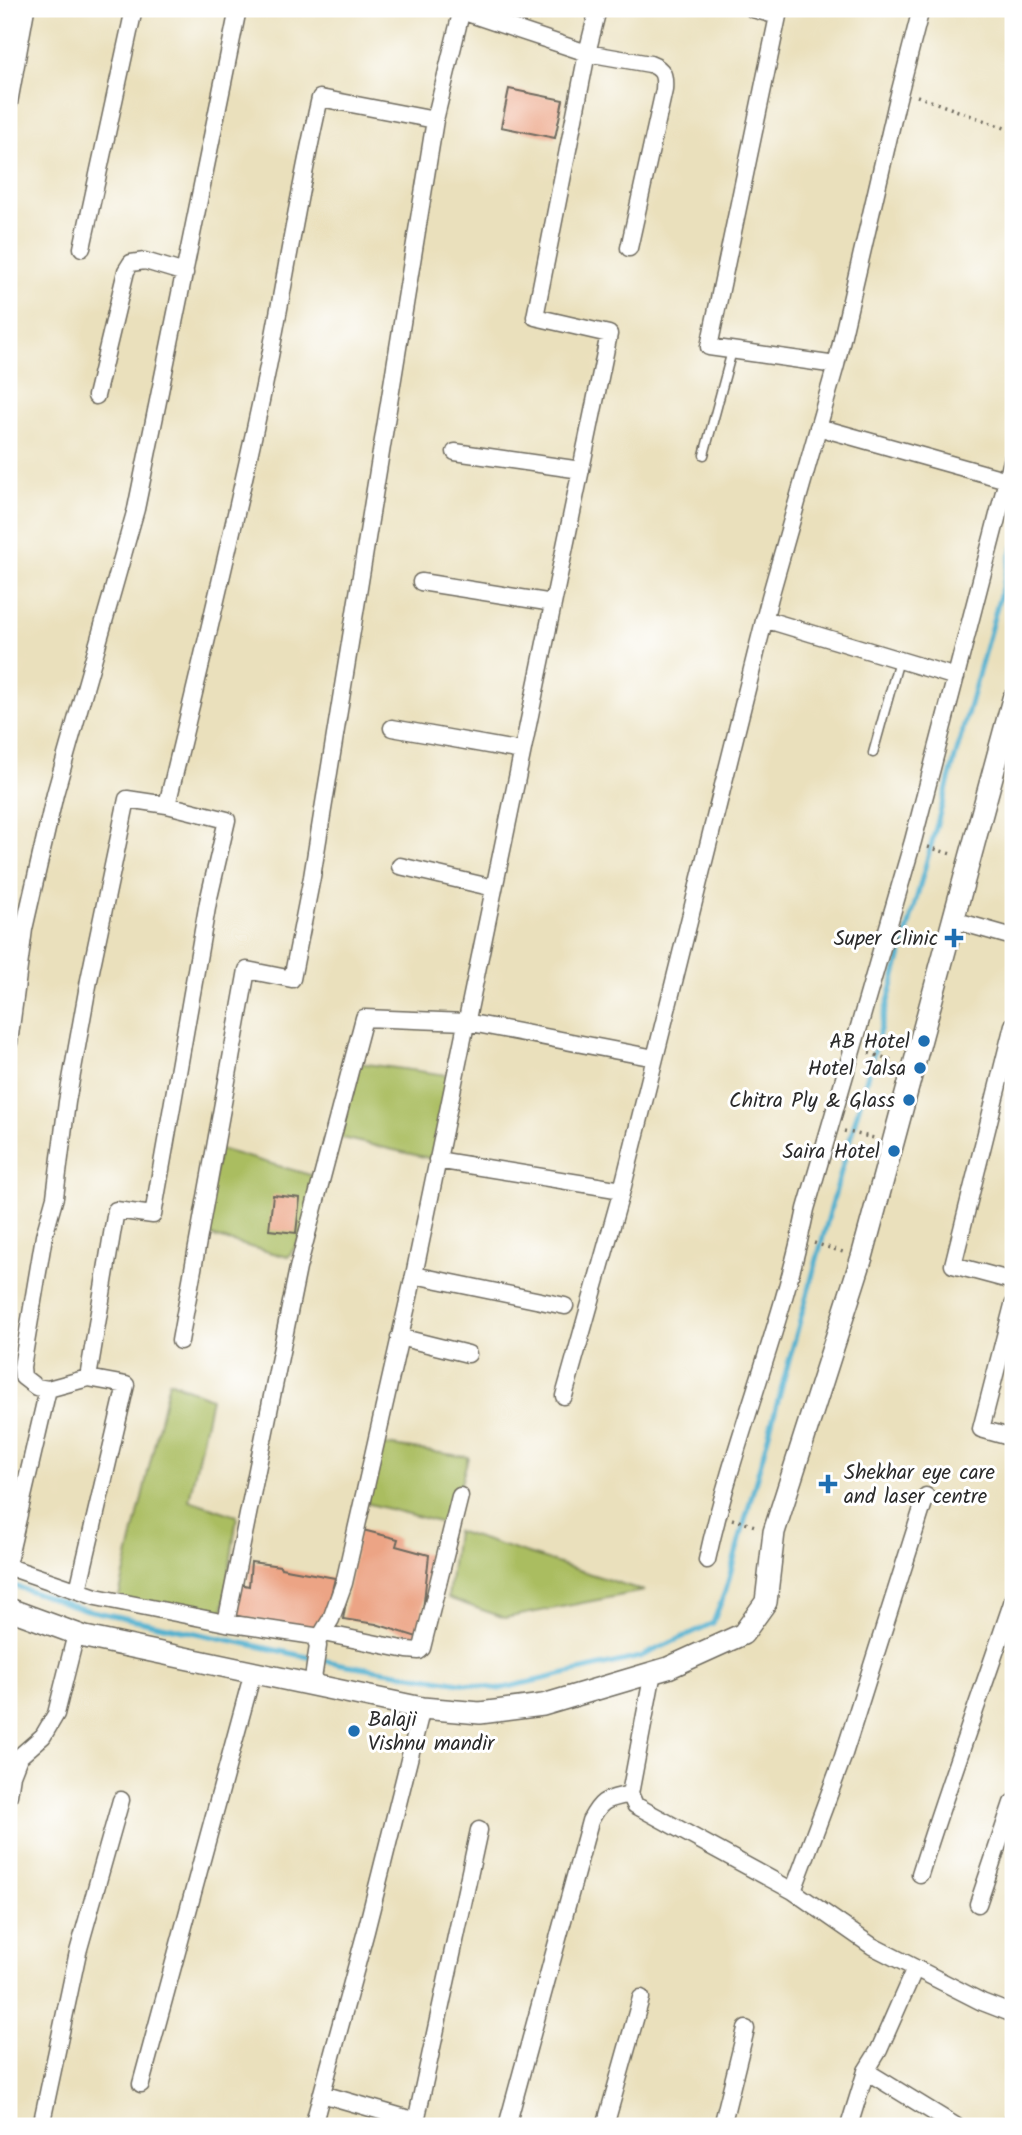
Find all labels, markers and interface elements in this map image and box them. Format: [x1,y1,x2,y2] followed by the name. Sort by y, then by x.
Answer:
[834,923,938,956] place label: Super Clinic
[944,928,964,948] marker: Super Clinic
[829,1026,910,1059] place label: AB Hotel
[916,1033,932,1049] marker: AB Hotel
[808,1053,906,1086] place label: Hotel Jalsa
[912,1060,928,1076] marker: Hotel Jalsa
[729,1085,895,1118] place label: Chitra Ply & Glass
[901,1092,917,1108] marker: Chitra Ply & Glass
[782,1136,880,1169] place label: Saira Hotel
[886,1143,902,1159] marker: Saira Hotel
[844,1457,995,1514] place label: Shekhar eye care and laser centre
[818,1474,838,1494] marker: Shekhar eye care and laser centre
[368,1704,495,1761] place label: Balaji Vishnu mandir
[346,1723,362,1739] marker: Balaji Vishnu mandir

